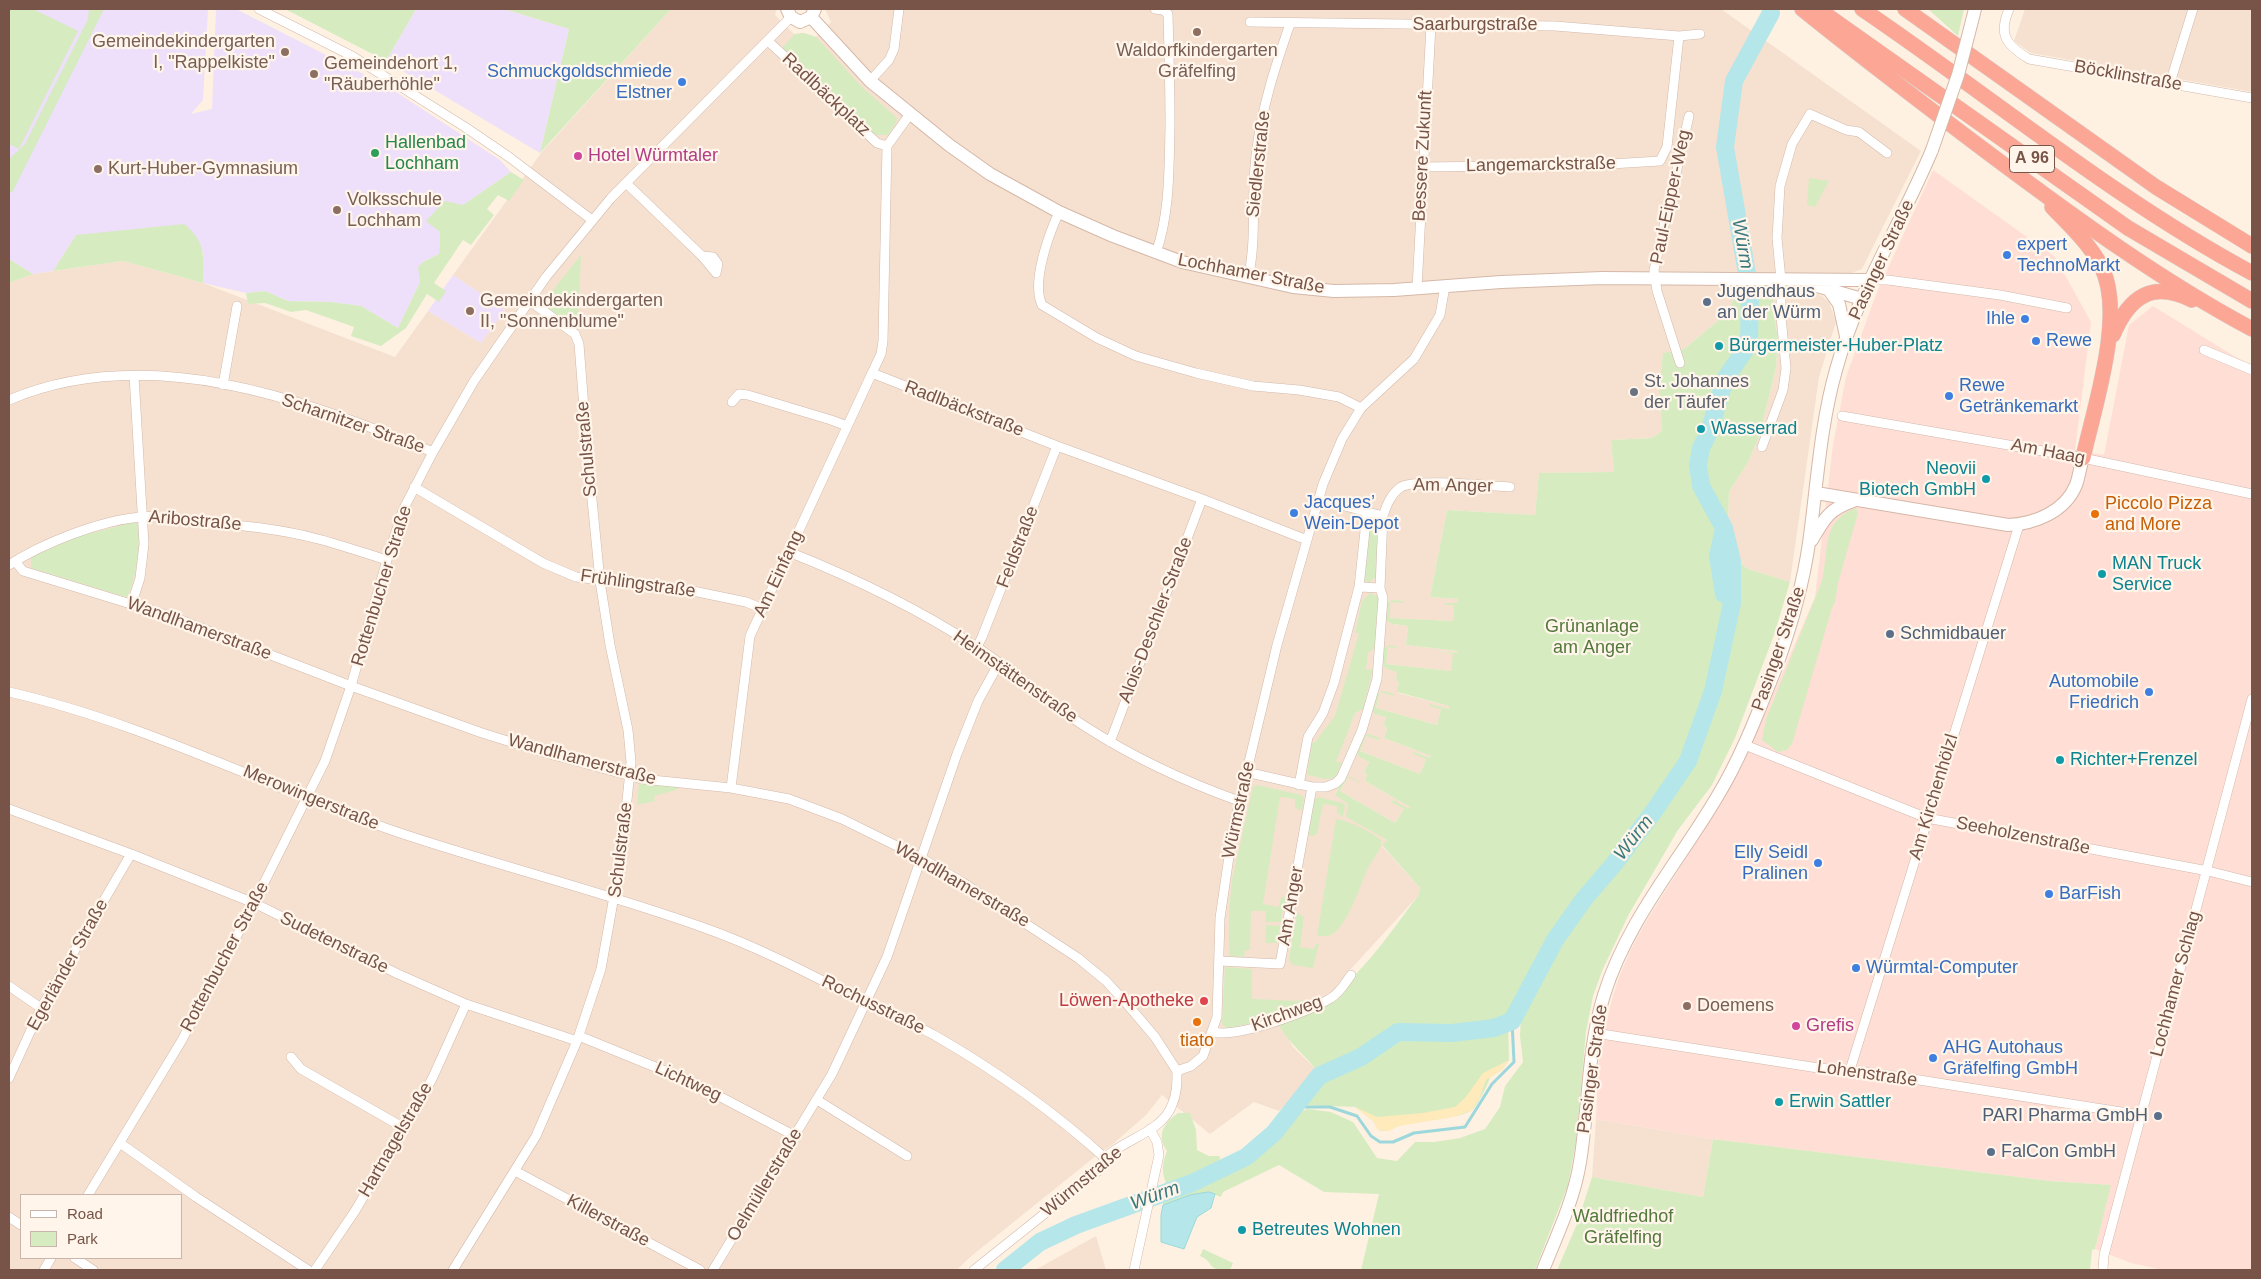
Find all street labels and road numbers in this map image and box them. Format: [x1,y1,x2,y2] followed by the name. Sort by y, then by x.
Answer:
[1412,14,1538,36] street label: Saarburgstraße
[777,49,875,141] street label: Radlbäckplatz
[2072,56,2184,96] street label: Böcklinstraße
[1409,90,1437,222] street label: Bessere Zukunft
[1243,110,1275,218] street label: Siedlerstraße
[1646,128,1696,266] street label: Paul-Eipper-Weg
[2010,146,2054,172] road number: A 96
[1466,153,1616,177] street label: Langemarckstraße
[1845,196,1919,324] street label: Pasinger Straße
[1176,249,1326,299] street label: Lochhamer Straße
[901,376,1027,442] street label: Radlbäckstraße
[279,389,427,459] street label: Scharnitzer Straße
[572,400,602,498] street label: Schulstraße
[2009,434,2087,470] street label: Am Haag
[1413,475,1493,497] street label: Am Anger
[347,503,417,669] street label: Rottenbucher Straße
[993,503,1043,591] street label: Feldstraße
[148,506,242,536] street label: Aribostraße
[750,527,808,621] street label: Am Einfang
[1114,534,1198,706] street label: Alois-Deschler-Straße
[579,565,697,603] street label: Frühlingstraße
[1748,584,1810,714] street label: Pasinger Straße
[124,593,274,665] street label: Wandlhamerstraße
[949,626,1081,728] street label: Heimstättenstraße
[506,730,658,790] street label: Wandlhamerstraße
[1905,732,1963,862] street label: Am Kirchenhölzl
[1218,759,1260,861] street label: Würmstraße
[240,761,382,835] street label: Merowingerstraße
[604,801,638,899] street label: Schulstraße
[1954,812,2092,860] street label: Seeholzenstraße
[891,838,1033,932] street label: Wandlhamerstraße
[1273,865,1309,947] street label: Am Anger
[176,878,274,1036] street label: Rottenbucher Straße
[23,895,113,1035] street label: Egerländer Straße
[276,907,392,979] street label: Sudetenstraße
[2146,909,2206,1059] street label: Lochhamer Schlag
[818,971,928,1039] street label: Rochusstraße
[1249,991,1325,1037] street label: Kirchweg
[1573,1003,1613,1135] street label: Pasinger Straße
[1815,1056,1919,1092] street label: Lohenstraße
[651,1057,725,1107] street label: Lichtweg
[354,1079,438,1201] street label: Hartnagelstraße
[723,1125,807,1245] street label: Oelmüllerstraße
[1037,1142,1127,1222] street label: Würmstraße
[563,1190,653,1252] street label: Killerstraße

